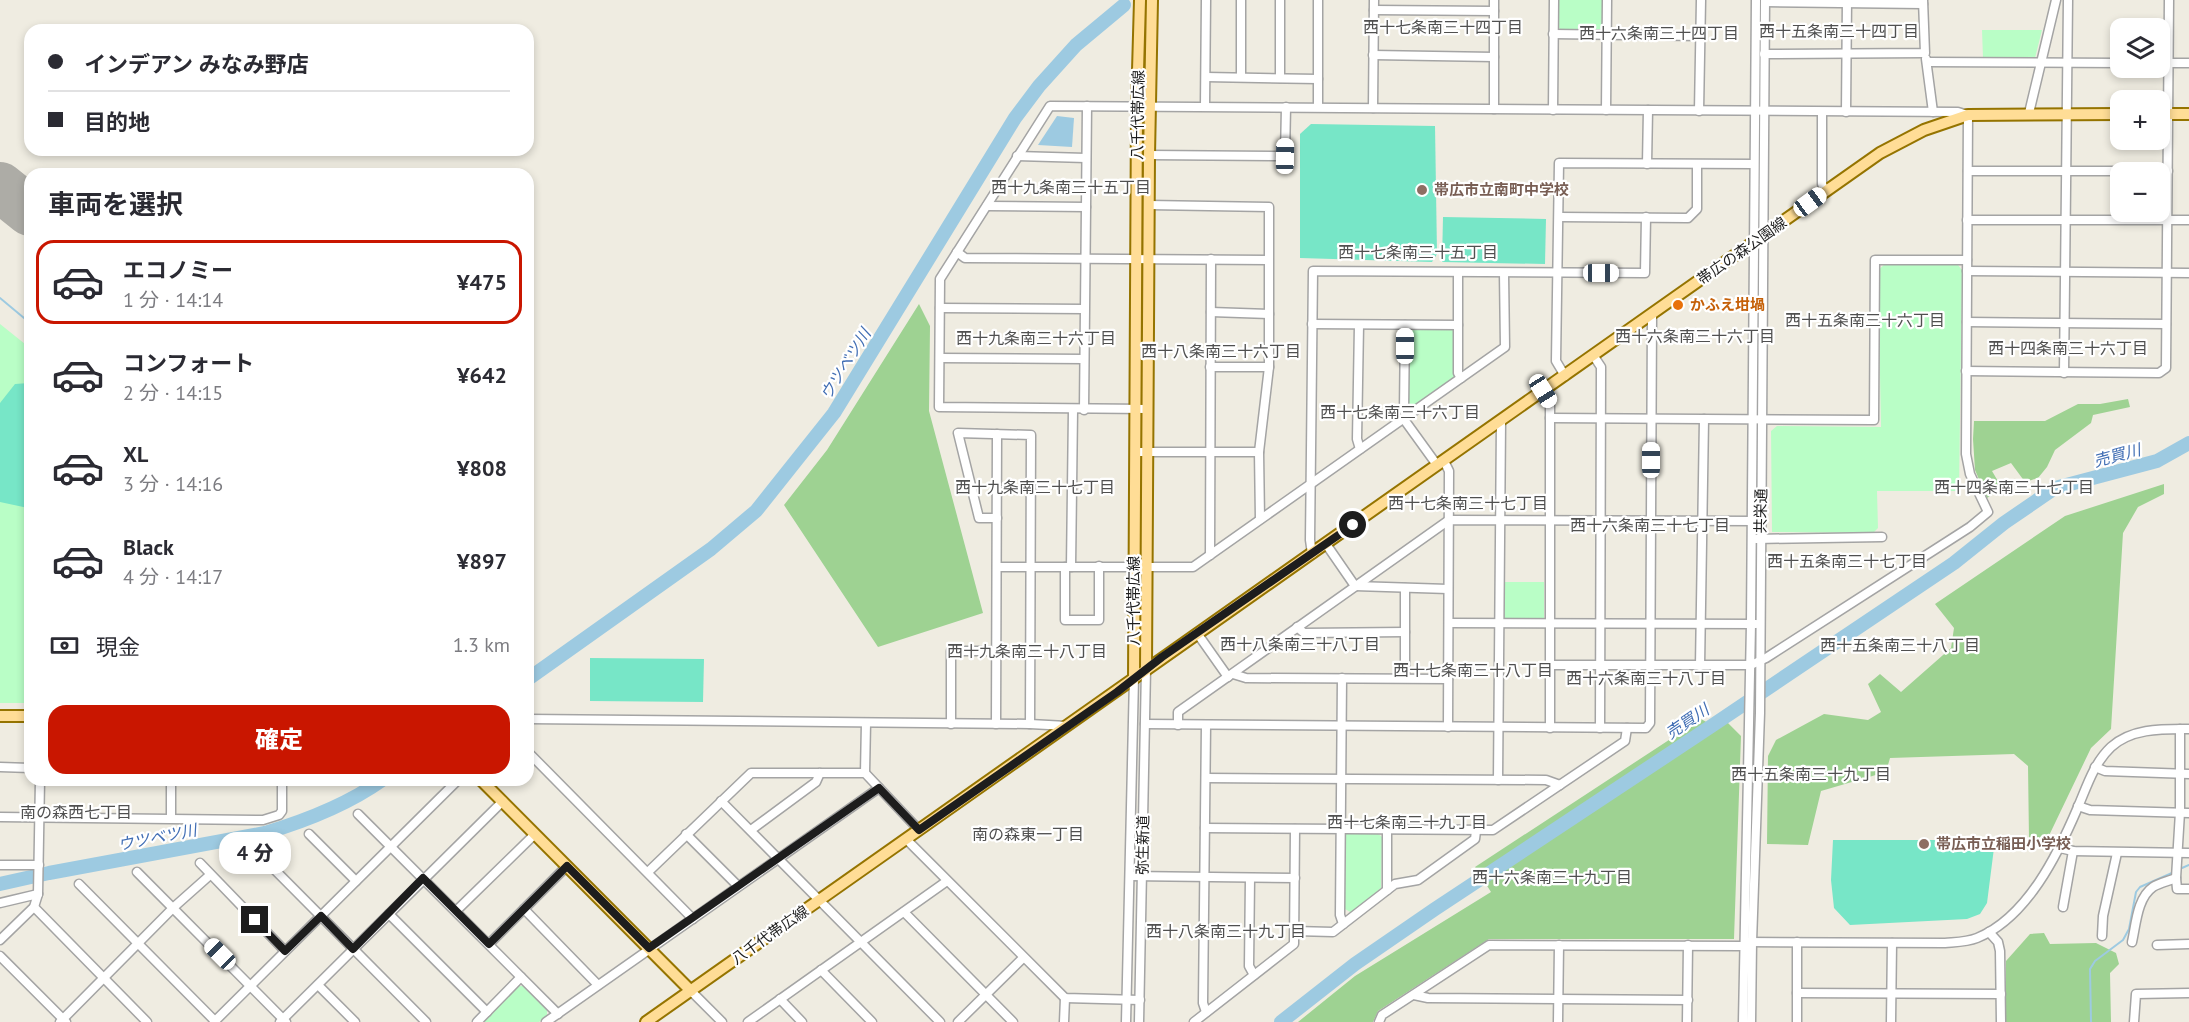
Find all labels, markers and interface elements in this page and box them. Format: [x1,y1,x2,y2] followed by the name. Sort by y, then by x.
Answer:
[1363,17,1523,37] district label: 西十七条南三十四丁目
[2110,18,2170,222] map controls
[2110,18,2170,78] button: layers
[1759,21,1919,41] district label: 西十五条南三十四丁目
[1579,23,1739,43] district label: 西十六条南三十四丁目
[84,50,309,78] text: インデアン みなみ野店
[1127,70,1148,160] street label: 八千代帯広線
[2110,90,2170,150] button: +
[84,108,150,136] text: 目的地
[1276,138,1294,174] car
[2110,162,2170,222] button: −
[991,177,1151,197] district label: 西十九条南三十五丁目
[1434,180,1569,199] place label: 帯広市立南町中学校
[1415,183,1429,197] marker: 帯広市立南町中学校
[1790,184,1830,220] car
[48,187,183,221] text: 車両を選択
[1693,213,1790,288] street label: 帯広の森公園線
[1338,242,1498,262] district label: 西十七条南三十五丁目
[51,255,105,309] icon: car
[123,256,233,284] text: エコノミー
[1583,264,1619,282] car
[457,268,507,296] text: ¥475
[123,287,223,313] text: 1 分 · 14:14
[1690,295,1765,314] place label: かふえ坩堝
[1671,298,1685,312] marker: かふえ坩堝
[1785,310,1945,330] district label: 西十五条南三十六丁目
[815,323,876,403] water label: ウツベツ川
[1615,326,1775,346] district label: 西十六条南三十六丁目
[956,328,1116,348] district label: 西十九条南三十六丁目
[1396,328,1414,364] car
[1988,338,2148,358] district label: 西十四条南三十六丁目
[1141,341,1301,361] district label: 西十八条南三十六丁目
[51,348,105,402] icon: car
[123,349,254,377] text: コンフォート
[457,361,507,389] text: ¥642
[1526,371,1560,411] car
[123,380,223,406] text: 2 分 · 14:15
[1320,402,1480,422] district label: 西十七条南三十六丁目
[2091,439,2145,471] water label: 売買川
[123,440,148,468] text: XL
[51,441,105,495] icon: car
[1642,442,1660,478] car
[457,454,507,482] text: ¥808
[123,471,223,497] text: 3 分 · 14:16
[955,477,1115,497] district label: 西十九条南三十七丁目
[1934,477,2094,497] district label: 西十四条南三十七丁目
[1751,488,1770,534] street label: 共栄通
[1388,493,1548,513] district label: 西十七条南三十七丁目
[1339,511,1366,538] route start
[1570,515,1730,535] district label: 西十六条南三十七丁目
[123,533,174,561] text: Black
[51,534,105,588] icon: car
[457,547,507,575] text: ¥897
[1767,551,1927,571] district label: 西十五条南三十七丁目
[1124,556,1143,646] street label: 八千代帯広線
[123,564,223,590] text: 4 分 · 14:17
[48,629,81,662] icon: cash
[453,632,510,658] text: 1.3 km
[96,633,140,661] text: 現金
[1220,634,1380,654] district label: 西十八条南三十八丁目
[1820,635,1980,655] district label: 西十五条南三十八丁目
[947,641,1107,661] district label: 西十九条南三十八丁目
[1393,660,1553,680] district label: 西十七条南三十八丁目
[1566,668,1726,688] district label: 西十六条南三十八丁目
[1662,698,1714,743] water label: 売買川
[48,705,510,774] button: 確定
[1731,764,1891,784] district label: 西十五条南三十九丁目
[20,802,132,822] district label: 南の森西七丁目
[1327,812,1487,832] district label: 西十七条南三十九丁目
[1132,815,1153,875] street label: 弥生新道
[116,819,200,854] water label: ウツベツ川
[972,824,1084,844] district label: 南の森東一丁目
[219,833,291,875] callout: 4 分
[1936,834,2071,853] place label: 帯広市立稲田小学校
[1917,837,1931,851] marker: 帯広市立稲田小学校
[237,840,273,866] text: 4 分
[1472,867,1632,887] district label: 西十六条南三十九丁目
[727,901,812,968] street label: 八千代帯広線
[241,906,268,933] route end
[1146,921,1306,941] district label: 西十八条南三十九丁目
[201,935,239,973] car

